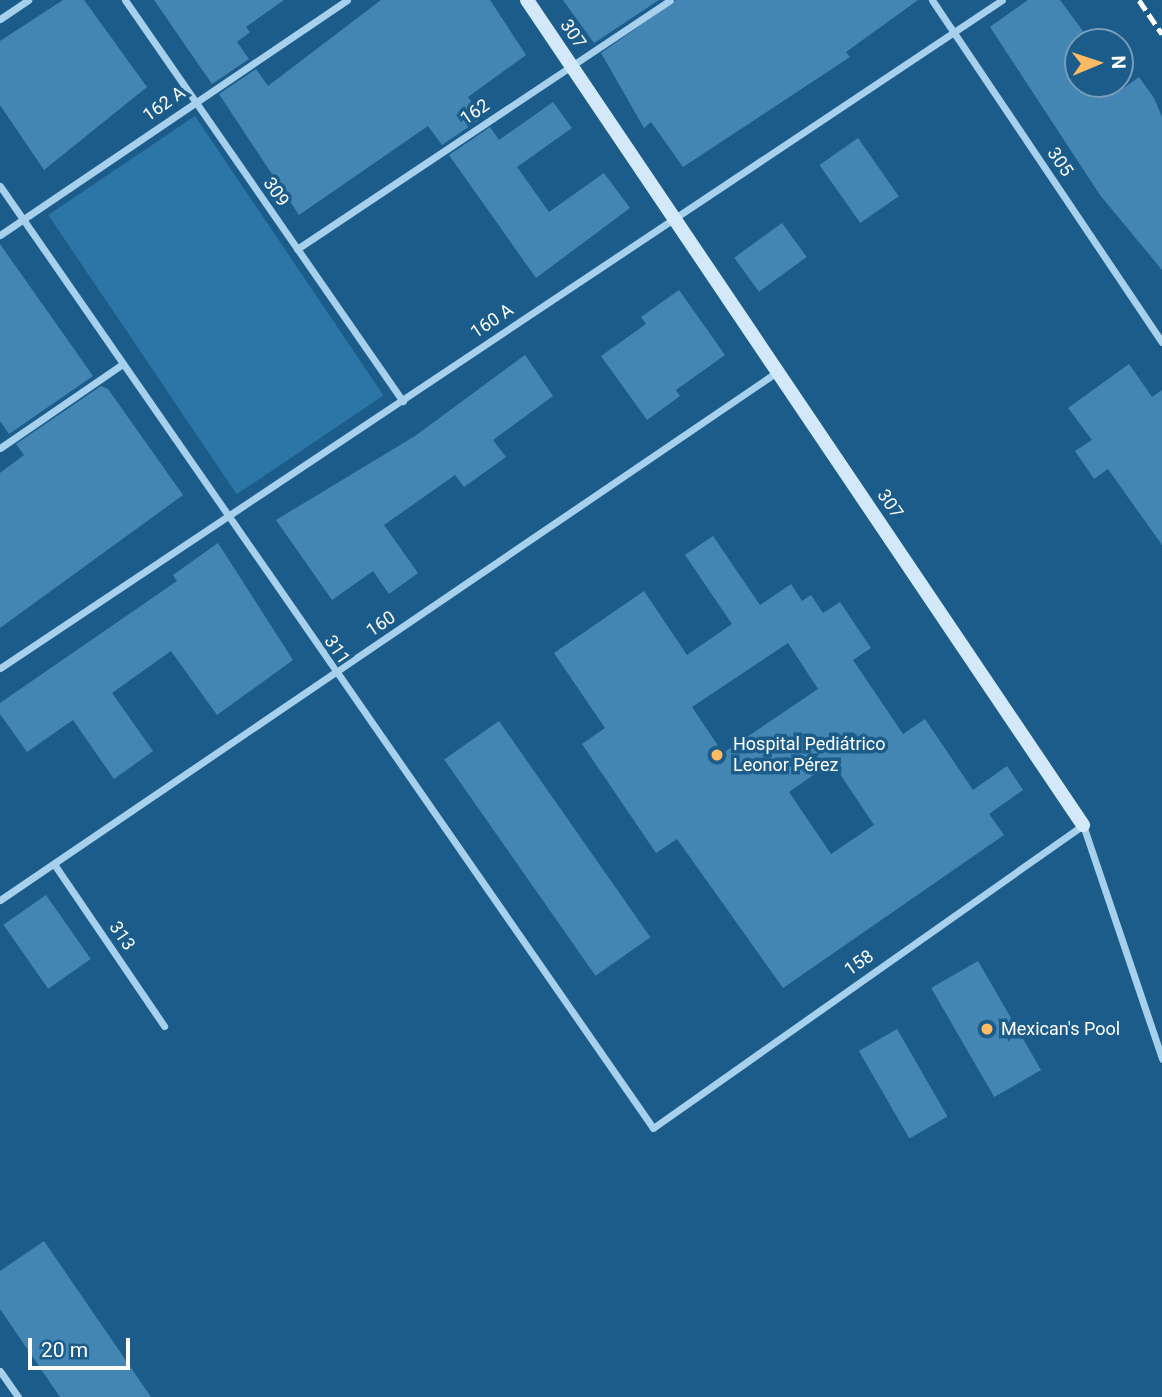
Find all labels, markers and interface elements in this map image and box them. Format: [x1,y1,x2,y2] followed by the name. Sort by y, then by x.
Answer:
[556,15,590,53] street label: 307
[1064,28,1134,98] north arrow
[1107,55,1130,69] text: N
[139,82,189,126] street label: 162 A
[456,95,494,129] street label: 162
[1043,143,1077,181] street label: 305
[258,173,294,211] street label: 309
[467,299,517,343] street label: 160 A
[873,485,907,523] street label: 307
[362,607,400,641] street label: 160
[320,631,354,669] street label: 311
[733,734,886,776] place label: Hospital Pediátrico Leonor Pérez
[707,745,727,765] marker: Hospital Pediátrico Leonor Pérez
[105,917,139,955] street label: 313
[840,945,878,981] street label: 158
[1001,1018,1120,1040] place label: Mexican's Pool
[979,1021,995,1037] marker: Mexican's Pool
[32,1324,133,1368] scale bar
[41,1338,88,1362] text: 20 m

